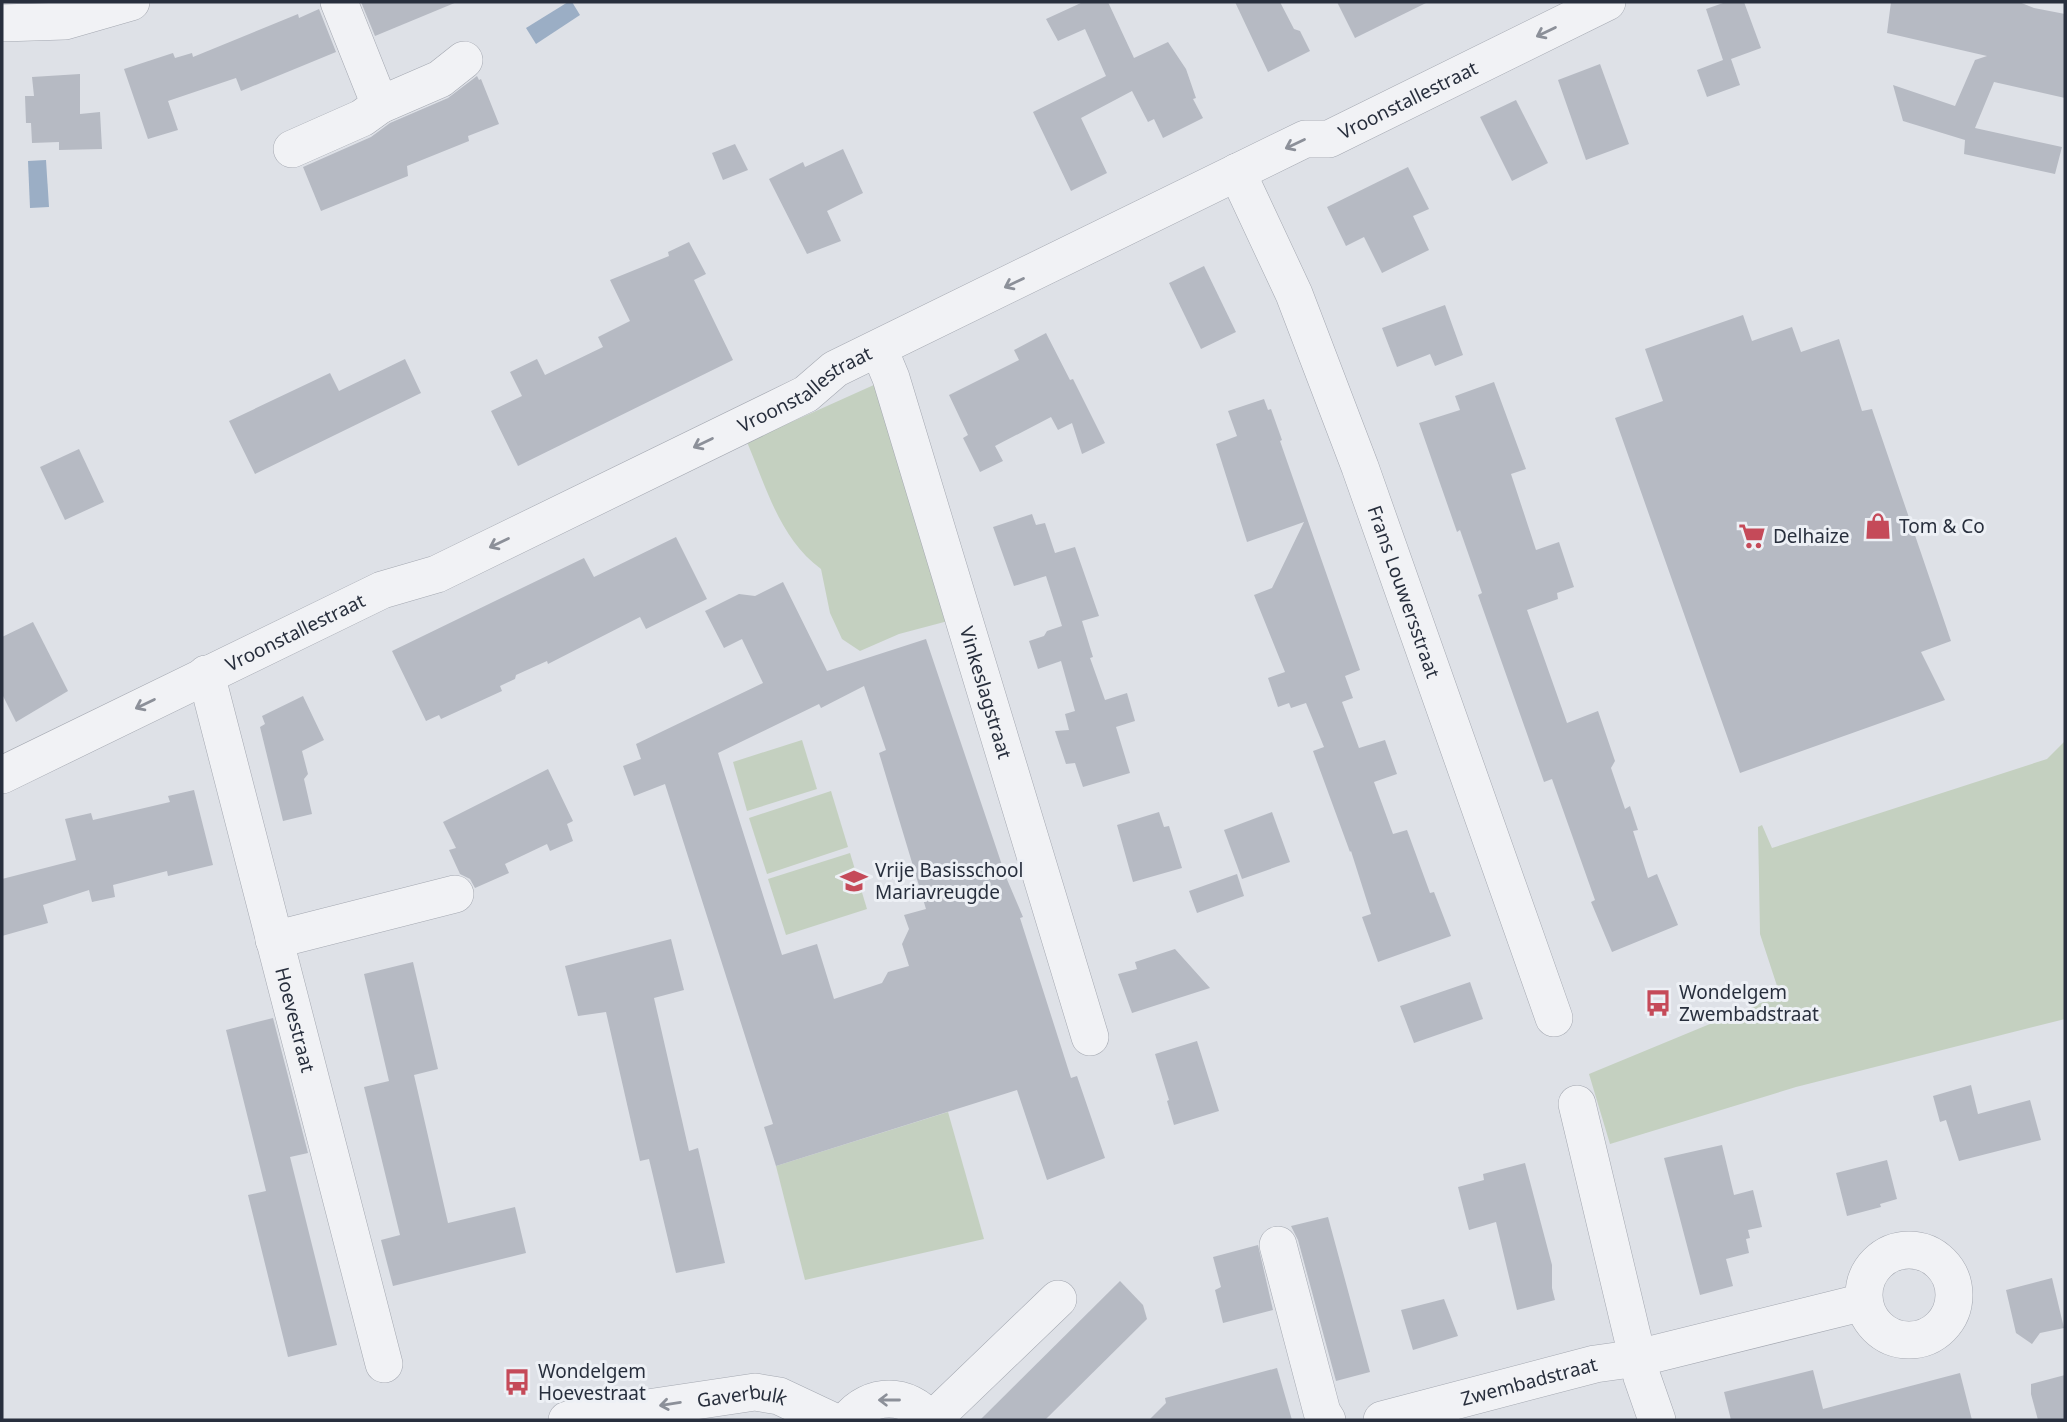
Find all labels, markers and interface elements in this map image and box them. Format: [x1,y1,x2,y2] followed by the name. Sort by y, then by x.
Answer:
[1535,26,1556,39] one-way arrow
[1334,55,1482,145] street label: Vroonstallestraat
[1285,138,1306,151] one-way arrow
[1004,277,1025,291] one-way arrow
[733,340,876,438] street label: Vroonstallestraat
[693,437,714,451] one-way arrow
[1362,502,1446,682] street label: Frans Louwersstraat
[1863,511,1893,541] shop icon: Tom & Co
[1899,513,1985,539] place label: Tom & Co
[1737,521,1767,551] supermarket icon: Delhaize
[1773,523,1849,549] place label: Delhaize
[489,537,510,551] one-way arrow
[221,587,369,677] street label: Vroonstallestraat
[954,623,1018,762] street label: Vinkeslagstraat
[135,698,156,712] one-way arrow
[875,857,1024,905] place label: Vrije Basisschool Mariavreugde
[839,866,869,896] school or university icon: Vrije Basisschool Mariavreugde
[269,964,321,1075] street label: Hoevestraat
[1679,979,1819,1027] place label: Wondelgem Zwembadstraat
[1643,988,1673,1018] bus stop icon: Wondelgem Zwembadstraat
[1458,1351,1600,1412] street label: Zwembadstraat
[538,1358,646,1406] place label: Wondelgem Hoevestraat
[502,1367,532,1397] bus stop icon: Wondelgem Hoevestraat
[695,1378,792,1414] street label: Gaverbulk
[878,1393,901,1407] one-way arrow
[659,1398,682,1411] one-way arrow

